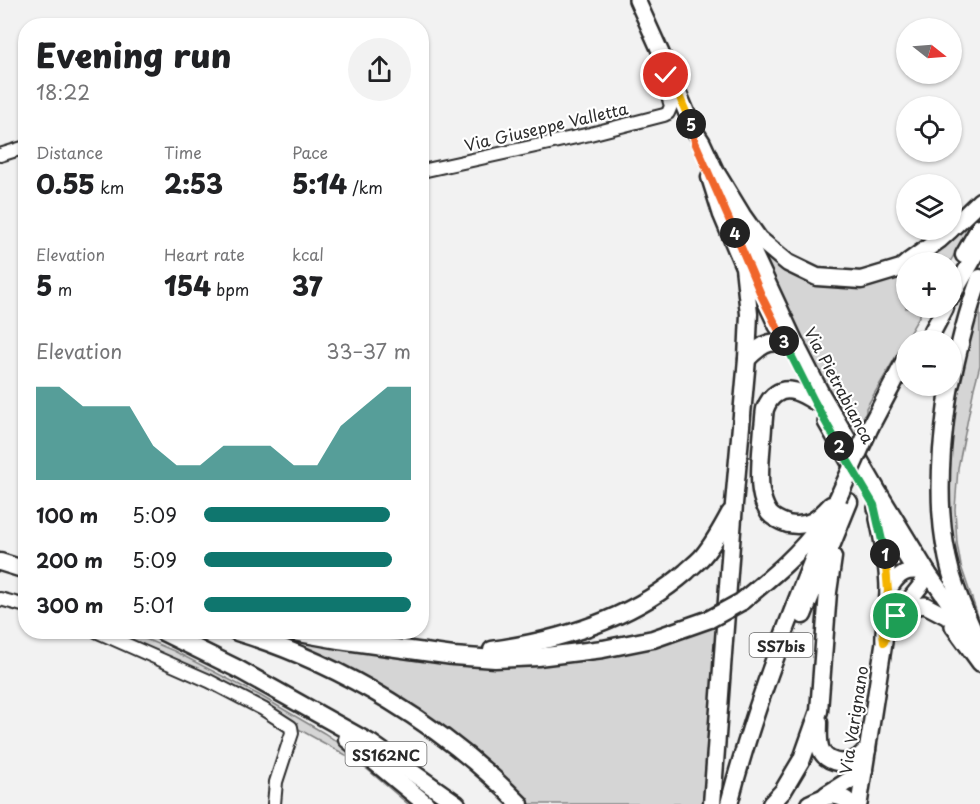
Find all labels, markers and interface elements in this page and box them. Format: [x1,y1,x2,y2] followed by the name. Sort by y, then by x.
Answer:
[896,18,962,84] north arrow
[896,18,962,396] map controls
[36,29,231,79] text: Evening run
[348,38,411,101] button: share
[640,49,691,100] pin
[649,58,682,91] icon: check
[36,77,90,107] text: 18:22
[462,95,630,156] street label: Via Giuseppe Valletta
[896,96,962,162] button: locate
[676,109,706,139] pin: 5
[686,112,696,136] text: 5
[36,140,103,164] text: Distance
[164,140,202,164] text: Time
[292,140,328,164] text: Pace
[36,164,95,203] text: 0.55
[164,164,223,203] text: 2:53
[292,164,347,203] text: 5:14
[896,174,962,240] button: layers
[95,175,124,199] text: km
[347,175,383,199] text: /km
[720,218,750,248] pin: 4
[730,221,740,245] text: 4
[36,242,105,266] text: Elevation
[164,242,245,266] text: Heart rate
[292,242,324,266] text: kcal
[896,252,962,318] button: +
[36,266,53,305] text: 5
[164,266,211,305] text: 154
[292,266,322,305] text: 37
[53,277,72,301] text: m
[211,277,249,301] text: bpm
[799,322,881,448] street label: Via Pietrabianca
[769,326,799,356] pin: 3
[779,329,789,353] text: 3
[896,330,962,396] button: −
[36,336,122,366] text: Elevation
[326,336,411,366] text: 33–37 m
[824,431,854,461] pin: 2
[833,434,845,458] text: 2
[36,500,98,530] text: 100 m
[132,500,177,530] text: 5:09
[870,539,900,569] pin: 1
[881,542,889,566] text: 1
[36,545,103,575] text: 200 m
[132,545,177,575] text: 5:09
[36,590,104,620] text: 300 m
[132,590,174,620] text: 5:01
[870,590,921,641] pin
[879,599,912,632] icon: arrive
[750,633,812,657] road number: SS7bis
[833,664,873,776] street label: Via Varignano
[346,742,426,766] road number: SS162NC

